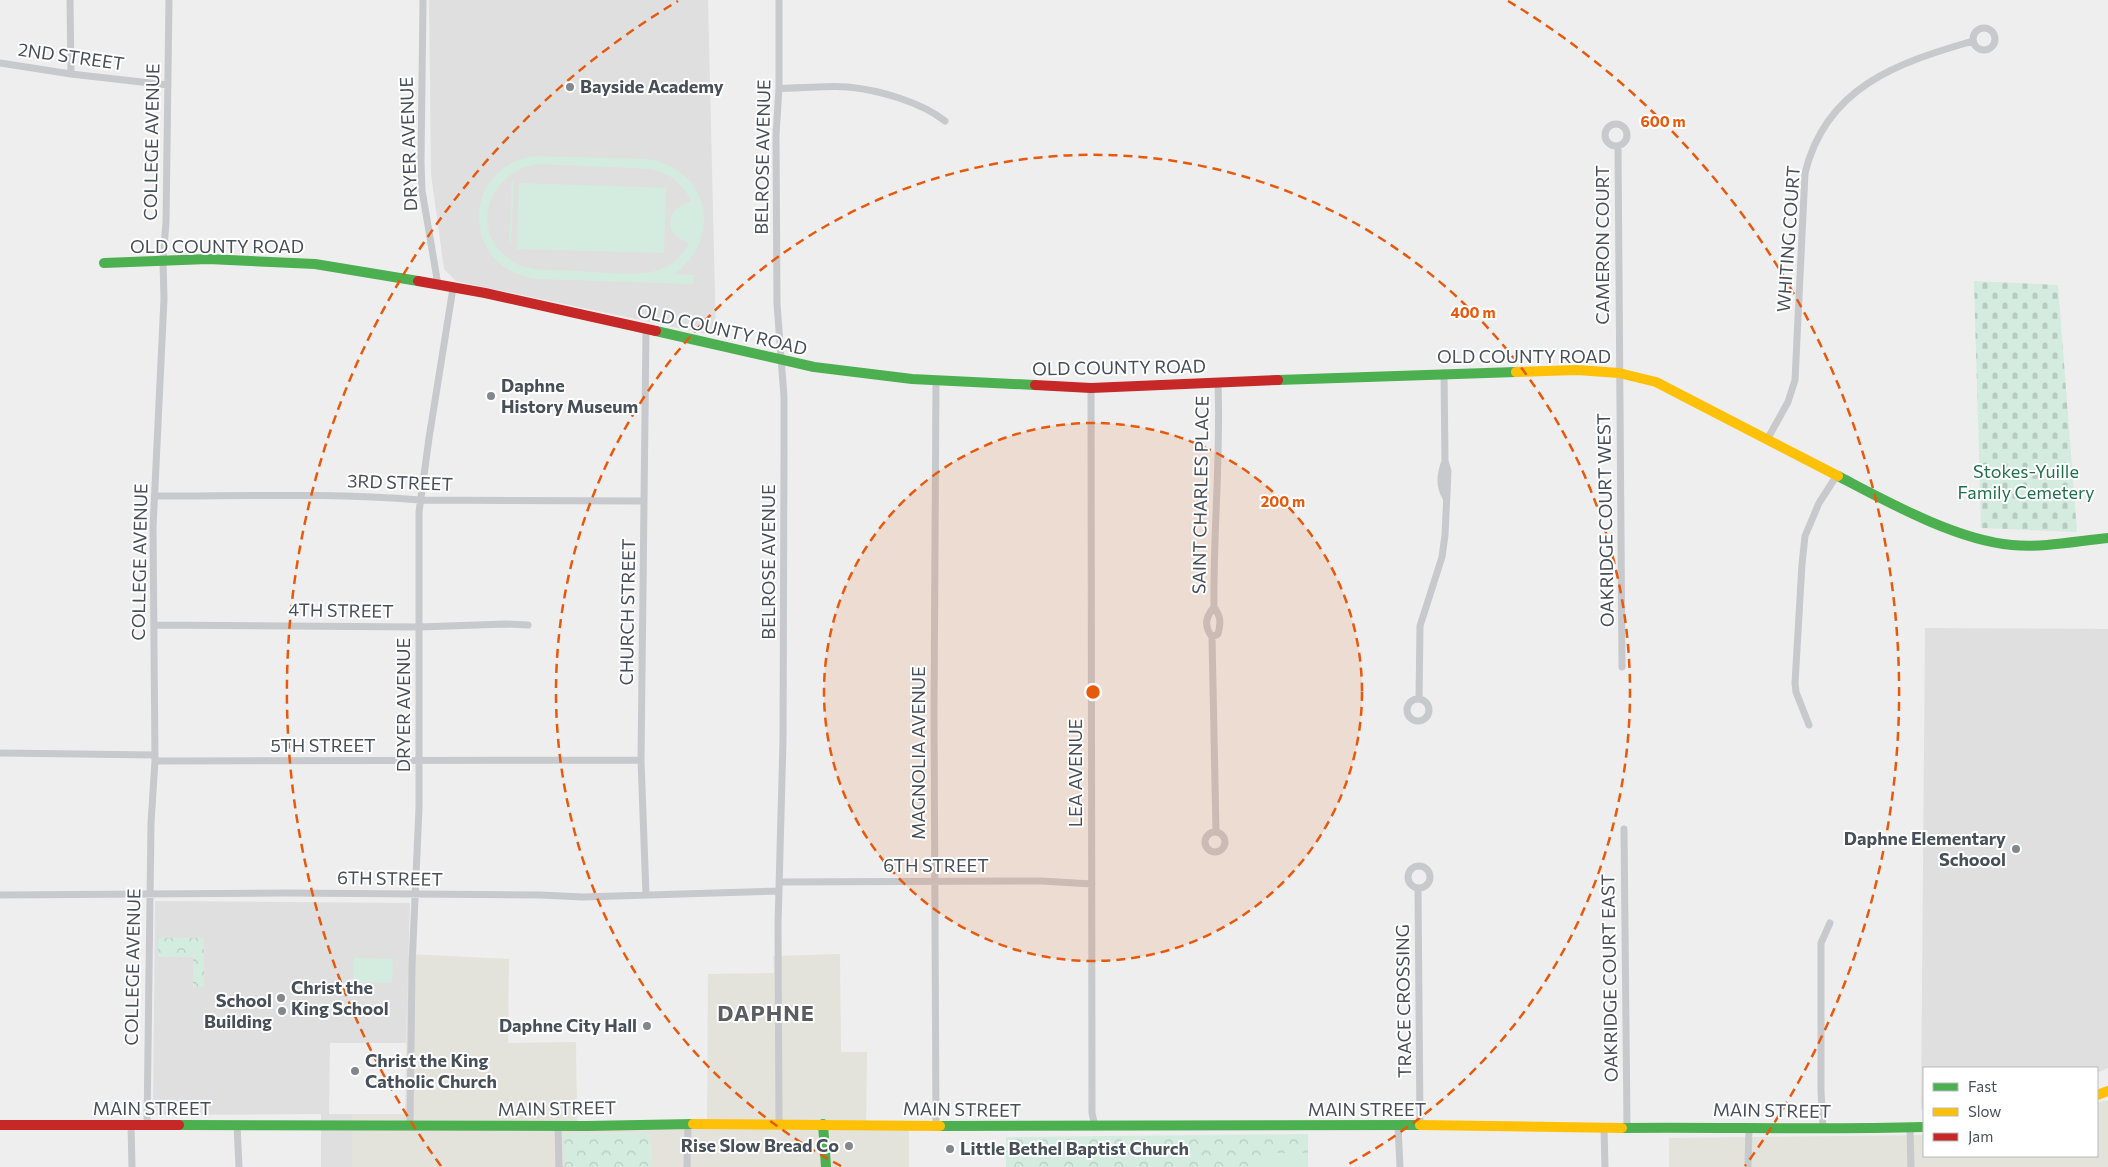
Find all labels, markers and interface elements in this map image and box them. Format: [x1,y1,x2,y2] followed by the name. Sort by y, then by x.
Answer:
[17,38,126,74] street label: 2ND STREET
[139,63,163,221] street label: COLLEGE AVENUE
[580,75,724,97] place label: Bayside Academy
[395,77,421,212] street label: DRYER AVENUE
[750,79,774,235] street label: BELROSE AVENUE
[564,81,576,93] marker: Bayside Academy
[1640,112,1686,130] text: 600 m
[1591,165,1613,325] street label: CAMERON COURT
[1772,165,1804,313] street label: WHITING COURT
[130,235,304,257] street label: OLD COUNTY ROAD
[635,299,809,359] street label: OLD COUNTY ROAD
[1450,303,1496,321] text: 400 m
[1437,345,1611,367] street label: OLD COUNTY ROAD
[1032,354,1206,380] street label: OLD COUNTY ROAD
[501,374,638,417] place label: Daphne History Museum
[485,390,497,402] marker: Daphne History Museum
[1187,396,1213,594] street label: SAINT CHARLES PLACE
[1592,413,1618,627] street label: OAKRIDGE COURT WEST
[1957,460,2095,503] park label: Stokes-Yuille Family Cemetery
[347,469,453,495] street label: 3RD STREET
[127,483,151,641] street label: COLLEGE AVENUE
[757,484,779,640] street label: BELROSE AVENUE
[1261,492,1305,510] text: 200 m
[615,538,639,686] street label: CHURCH STREET
[288,598,394,622] street label: 4TH STREET
[392,638,414,772] street label: DRYER AVENUE
[907,666,929,840] street label: MAGNOLIA AVENUE
[1084,683,1102,701] centre of rings
[1064,719,1086,827] street label: LEA AVENUE
[270,734,376,756] street label: 5TH STREET
[1844,827,2006,870] place label: Daphne Elementary Schoool
[2010,843,2022,855] marker: Daphne Elementary Schoool
[883,854,989,876] street label: 6TH STREET
[337,866,443,890] street label: 6TH STREET
[1596,874,1622,1082] street label: OAKRIDGE COURT EAST
[120,888,144,1046] street label: COLLEGE AVENUE
[1391,924,1415,1078] street label: TRACE CROSSING
[291,976,389,1019] place label: Christ the King School
[204,989,272,1032] place label: School Building
[275,992,287,1004] marker: Christ the King School
[717,999,815,1026] district label: DAPHNE
[276,1005,288,1017] marker: School Building
[499,1014,637,1036] place label: Daphne City Hall
[641,1020,653,1032] marker: Daphne City Hall
[365,1049,497,1092] place label: Christ the King Catholic Church
[349,1065,361,1077] marker: Christ the King Catholic Church
[1923,1067,2098,1157] legend
[1968,1077,1997,1095] text: Fast
[498,1096,616,1120] street label: MAIN STREET
[93,1097,211,1119] street label: MAIN STREET
[903,1097,1021,1121] street label: MAIN STREET
[1308,1098,1426,1120] street label: MAIN STREET
[1713,1098,1831,1122] street label: MAIN STREET
[1968,1102,2001,1120] text: Slow
[1968,1127,1993,1145] text: Jam
[681,1134,839,1156] place label: Rise Slow Bread Co
[960,1137,1189,1159] place label: Little Bethel Baptist Church
[843,1140,855,1152] marker: Rise Slow Bread Co
[944,1143,956,1155] marker: Little Bethel Baptist Church

